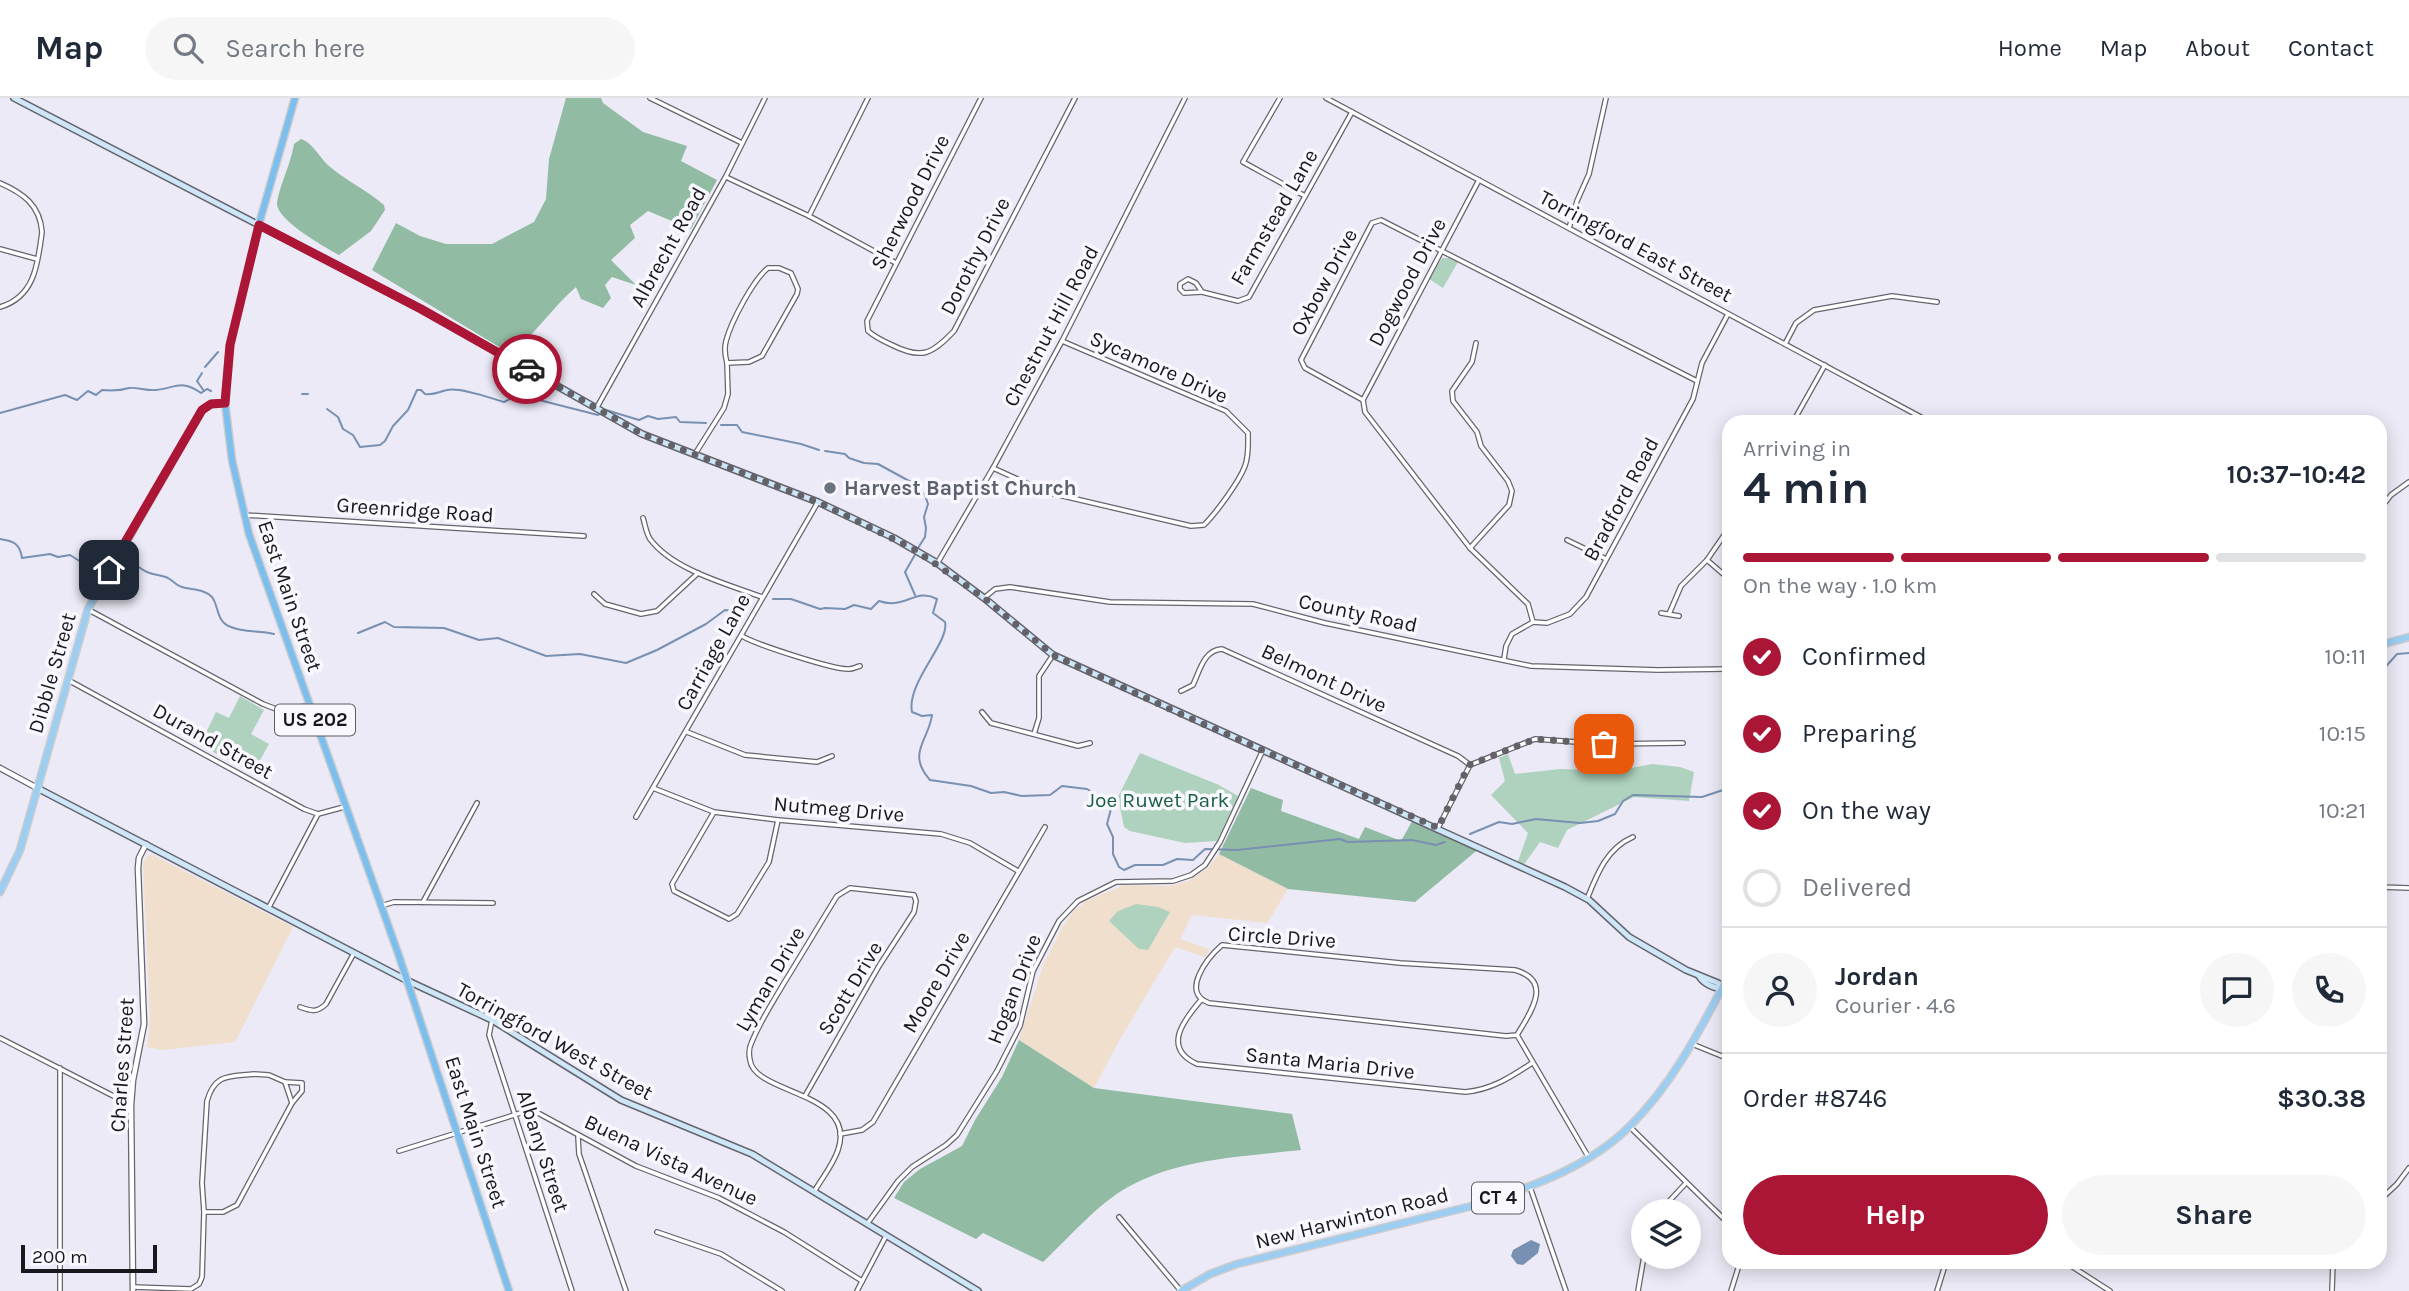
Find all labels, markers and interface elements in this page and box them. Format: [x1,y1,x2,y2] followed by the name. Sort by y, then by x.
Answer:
[145,17,635,80] search box
[35,29,103,67] text: Map
[169,29,207,67] icon: search
[225,33,365,64] text: Search here
[1998,34,2062,62] text: Home
[2100,34,2147,62] text: Map
[2185,34,2250,62] text: About
[2288,34,2374,62] text: Contact
[866,130,954,274] street label: Sherwood Drive
[1225,145,1323,289] street label: Farmstead Lane
[625,183,711,311] street label: Albrecht Road
[1535,185,1737,307] street label: Torringford East Street
[935,193,1015,319] street label: Dorothy Drive
[1363,214,1451,350] street label: Dogwood Drive
[1286,225,1362,339] street label: Oxbow Drive
[998,241,1104,411] street label: Chestnut Hill Road
[1086,326,1232,408] street label: Sycamore Drive
[492,334,562,404] courier
[508,350,546,388] icon: car
[1578,433,1664,565] street label: Bradford Road
[1743,435,1851,462] text: Arriving in
[2227,459,2366,490] text: 10:37–10:42
[1743,461,1869,515] text: 4 min
[844,476,1077,500] place label: Harvest Baptist Church
[822,480,838,496] marker: Harvest Baptist Church
[336,493,494,527] street label: Greenridge Road
[253,517,327,675] street label: East Main Street
[79,540,139,600] pin
[90,551,128,589] icon: home
[1743,572,1937,599] text: On the way · 1.0 km
[671,589,755,715] street label: Carriage Lane
[1296,589,1420,637] street label: County Road
[23,610,81,736] street label: Dibble Street
[1743,638,1781,676] icon: check
[1258,639,1390,717] street label: Belmont Drive
[1802,641,1927,672] text: Confirmed
[2324,643,2366,670] text: 10:11
[149,698,277,784] street label: Durand Street
[275,705,355,736] road number: US 202
[1574,714,1634,774] pin
[1743,715,1781,753] icon: check
[1802,718,1916,749] text: Preparing
[2319,720,2366,747] text: 10:15
[1585,725,1623,763] icon: bag
[1087,788,1230,812] park label: Joe Ruwet Park
[773,791,905,827] street label: Nutmeg Drive
[1743,792,1781,830] icon: check
[1802,795,1931,826] text: On the way
[2319,797,2366,824] text: 10:21
[1802,872,1912,903] text: Delivered
[1227,921,1337,953] street label: Circle Drive
[730,922,810,1036] street label: Lyman Drive
[897,927,975,1037] street label: Moore Drive
[982,931,1046,1047] street label: Hogan Drive
[813,937,887,1039] street label: Scott Drive
[1743,953,1817,1027] button: person
[2200,953,2274,1027] button: chat
[2292,953,2366,1027] button: phone
[1835,961,1919,992] text: Jordan
[453,977,657,1105] street label: Torringford West Street
[1835,992,1956,1019] text: Courier · 4.6
[105,997,139,1133] street label: Charles Street
[1244,1042,1416,1084] street label: Santa Maria Drive
[440,1053,512,1211] street label: East Main Street
[1743,1083,1887,1114] text: Order #8746
[2277,1083,2366,1114] text: $30.38
[512,1087,574,1215] street label: Albany Street
[581,1109,761,1211] street label: Buena Vista Avenue
[1743,1175,2048,1255] button: Help
[2062,1175,2366,1255] button: Share
[1253,1182,1451,1254] street label: New Harwinton Road
[1472,1182,1524,1214] road number: CT 4
[1631,1199,1701,1269] map controls
[1631,1199,1701,1269] button: layers
[21,1242,158,1274] scale bar
[32,1246,88,1268] text: 200 m

